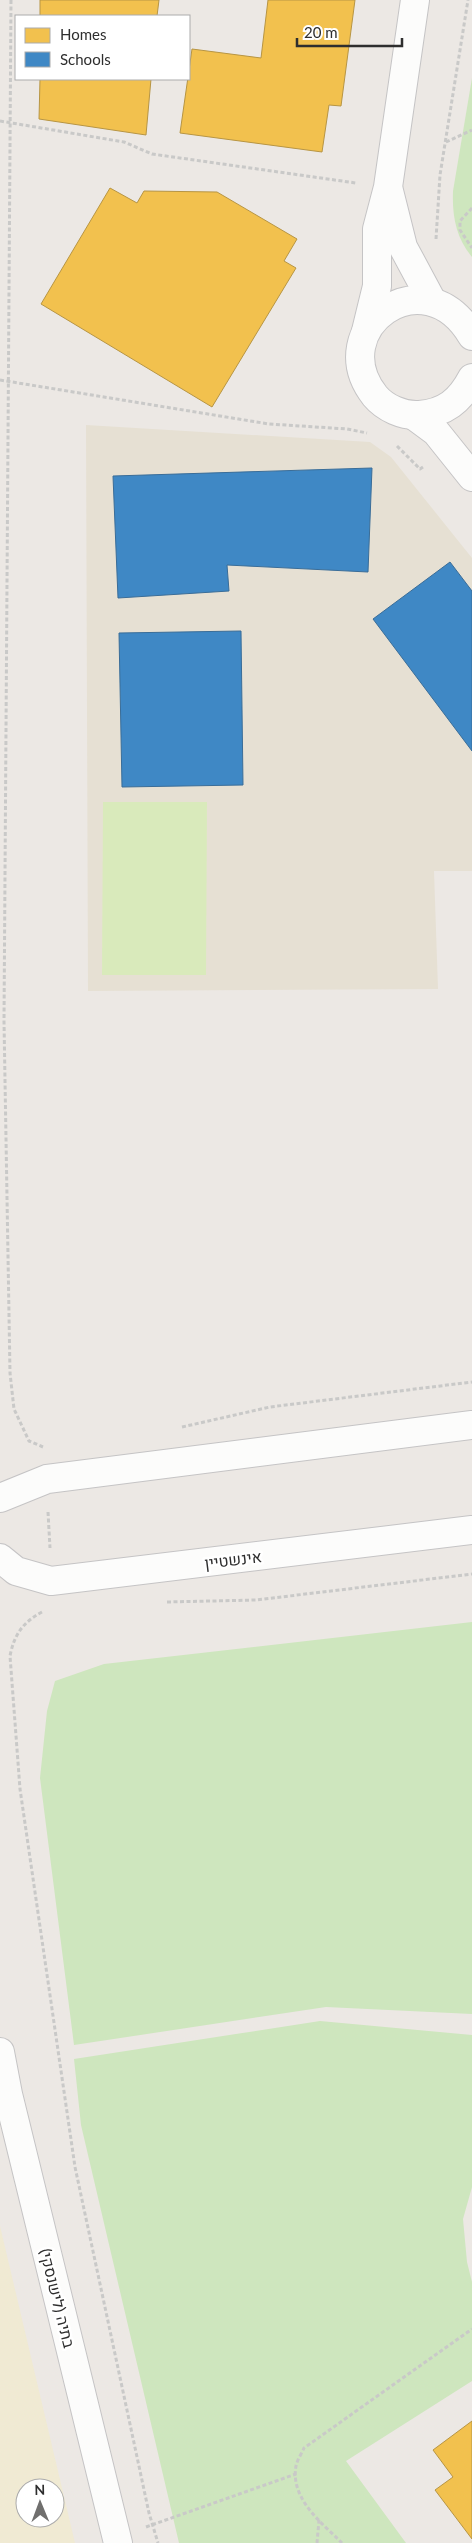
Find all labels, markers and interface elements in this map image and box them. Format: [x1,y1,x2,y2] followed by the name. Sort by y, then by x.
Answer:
[15,15,190,80] legend
[297,15,402,47] scale bar
[304,23,338,41] text: 20 m
[60,25,106,43] text: Homes
[60,50,111,68] text: Schools
[203,1546,263,1572] street label: אינשטיין
[36,2246,80,2350] street label: בתיה (לישנסקי)
[15,2478,65,2528] north arrow
[34,2481,45,2498] text: N

